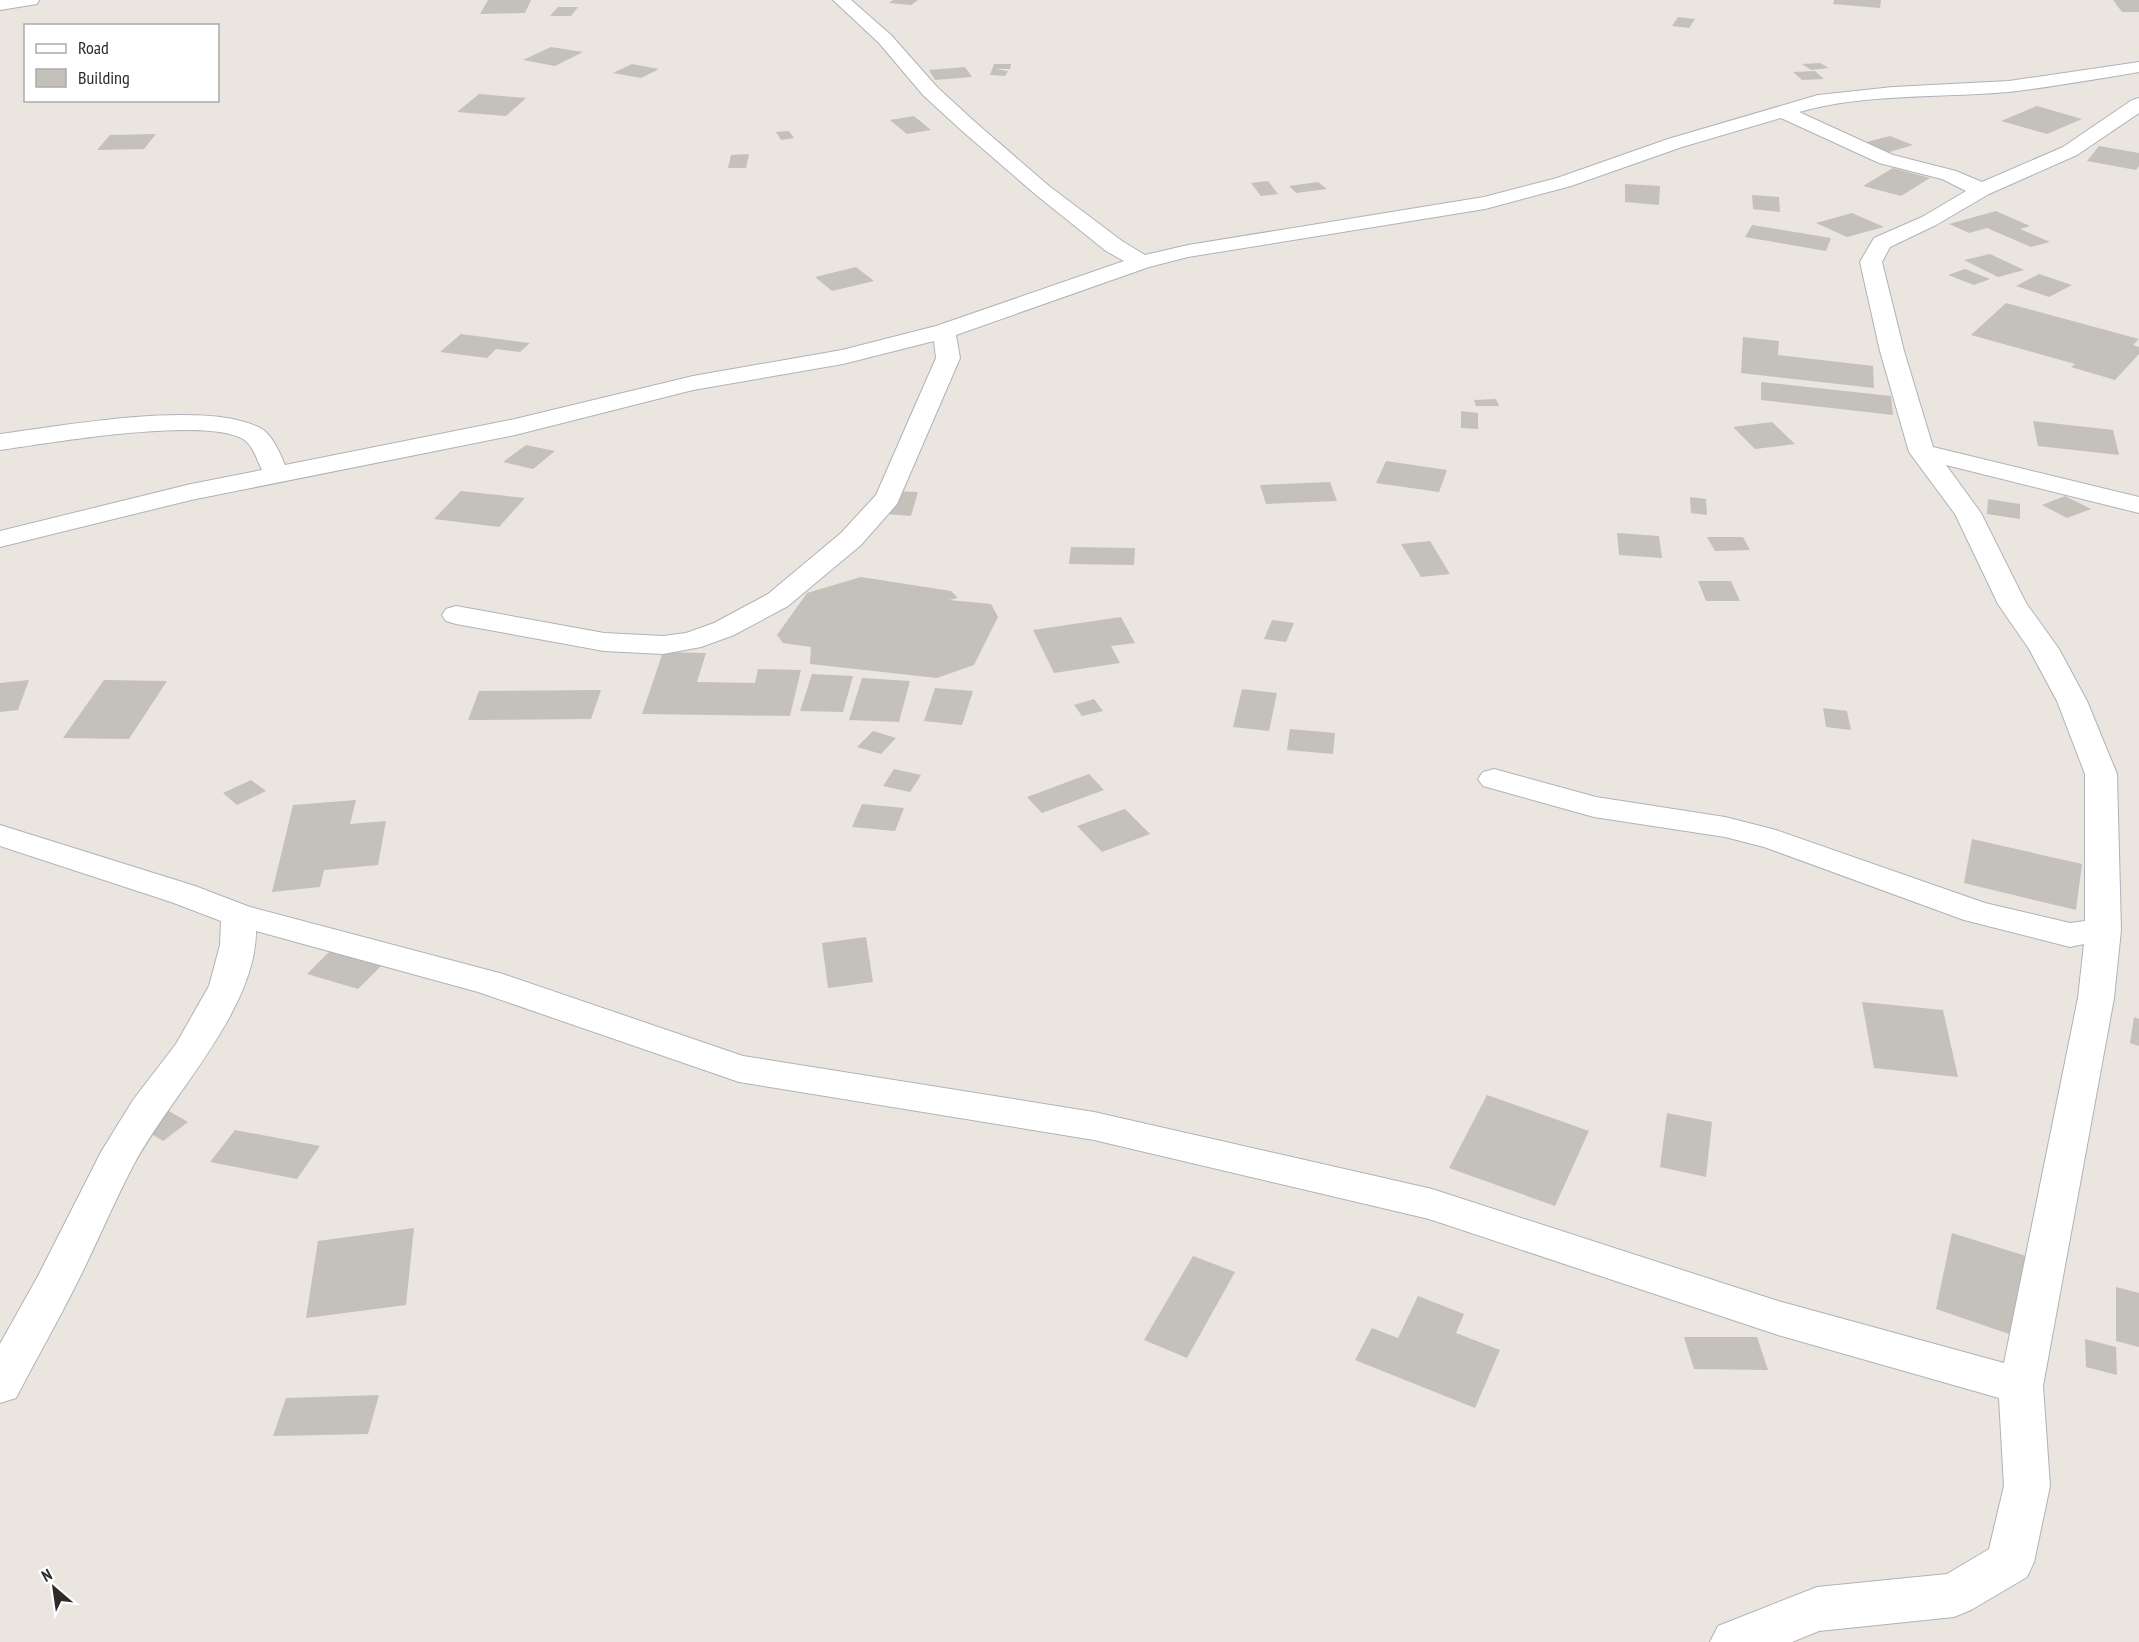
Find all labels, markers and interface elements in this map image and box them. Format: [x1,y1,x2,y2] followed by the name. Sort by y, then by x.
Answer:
[24,24,219,102] legend
[78,36,109,59] text: Road
[78,66,130,89] text: Building
[24,1558,84,1618] north arrow
[38,1564,55,1586] text: N

